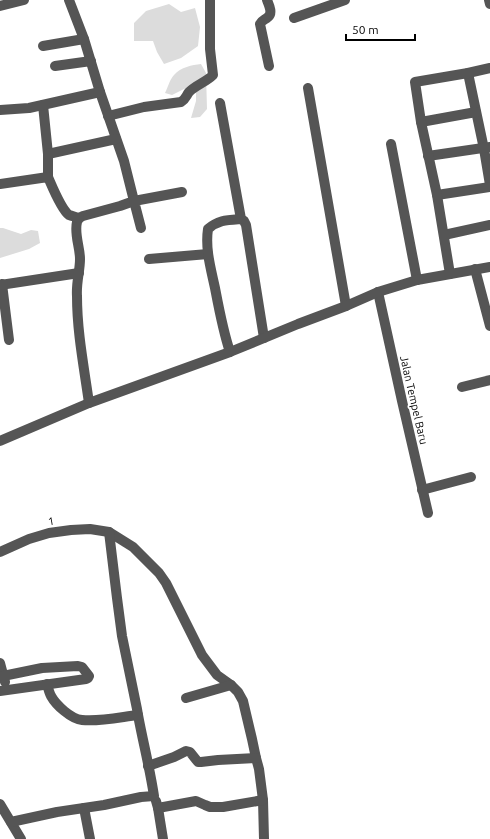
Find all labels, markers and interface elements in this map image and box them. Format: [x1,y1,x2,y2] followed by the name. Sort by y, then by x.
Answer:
[346,16,415,42] scale bar
[352,23,379,36] text: 50 m
[398,355,430,445] street label: Jalan Tempel Baru
[47,515,55,527] street label: 1

